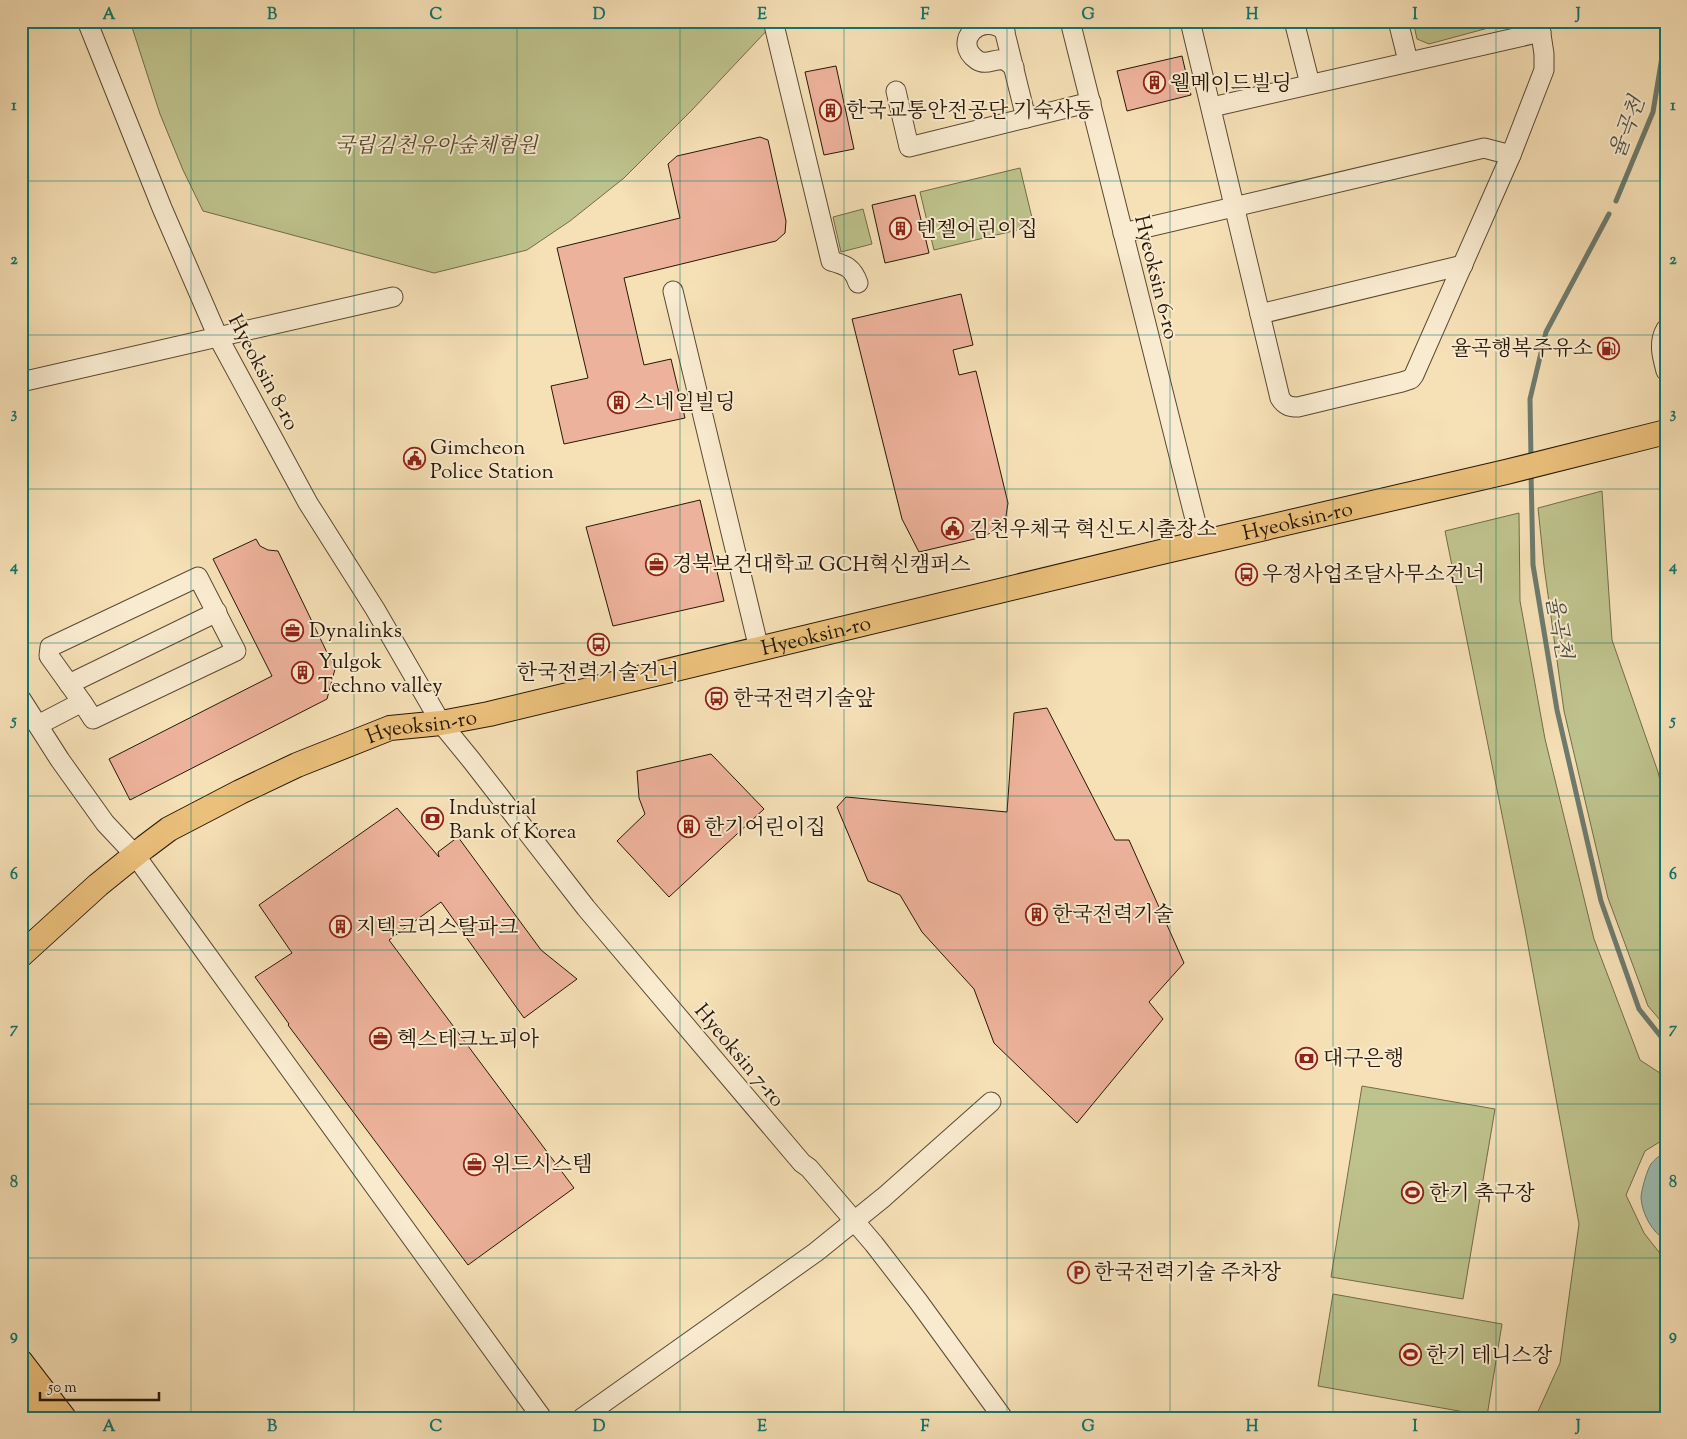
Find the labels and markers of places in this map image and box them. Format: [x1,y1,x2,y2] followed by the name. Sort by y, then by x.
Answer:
[1170,70,1292,100] place label: 웰메이드빌딩
[1142,71,1166,95] building icon: 웰메이드빌딩
[846,97,1094,127] place label: 한국교통안전공단 기숙사동
[818,98,842,122] building icon: 한국교통안전공단 기숙사동
[916,216,1038,246] place label: 텐젤어린이집
[888,217,912,241] building icon: 텐젤어린이집
[1451,335,1593,365] place label: 율곡행복주유소
[1597,336,1621,360] fuel station icon: 율곡행복주유소
[634,389,735,419] place label: 스네일빌딩
[606,390,630,414] building icon: 스네일빌딩
[430,434,554,488] place label: Gimcheon Police Station
[402,447,426,471] public building icon: Gimcheon Police Station
[969,516,1217,546] place label: 김천우체국 혁신도시출장소
[941,517,965,541] public building icon: 김천우체국 혁신도시출장소
[672,551,971,581] place label: 경북보건대학교 GCH혁신캠퍼스
[644,552,668,576] office icon: 경북보건대학교 GCH혁신캠퍼스
[1262,561,1485,591] place label: 우정사업조달사무소건너
[1234,562,1258,586] bus stop icon: 우정사업조달사무소건너
[309,617,402,647] place label: Dynalinks
[281,618,305,642] office icon: Dynalinks
[586,633,610,657] bus stop icon: 한국전력기술건너
[318,648,443,702] place label: Yulgok Techno valley
[517,659,679,689] place label: 한국전력기술건너
[290,661,314,685] building icon: Yulgok Techno valley
[733,685,876,715] place label: 한국전력기술앞
[705,686,729,710] bus stop icon: 한국전력기술앞
[449,794,577,848] place label: Industrial Bank of Korea
[421,807,445,831] bank icon: Industrial Bank of Korea
[704,814,826,844] place label: 한기어린이집
[676,815,700,839] building icon: 한기어린이집
[1052,901,1174,931] place label: 한국전력기술
[1024,902,1048,926] building icon: 한국전력기술
[356,914,518,944] place label: 지텍크리스탈파크
[328,915,352,939] building icon: 지텍크리스탈파크
[397,1026,540,1056] place label: 헥스테크노피아
[369,1027,393,1051] office icon: 헥스테크노피아
[1323,1045,1404,1075] place label: 대구은행
[1295,1046,1319,1070] bank icon: 대구은행
[491,1151,592,1181] place label: 위드시스템
[463,1152,487,1176] office icon: 위드시스템
[1429,1180,1536,1210] place label: 한기 축구장
[1401,1181,1425,1205] sports icon: 한기 축구장
[1094,1259,1282,1289] place label: 한국전력기술 주차장
[1066,1260,1090,1284] parking icon: 한국전력기술 주차장
[1426,1342,1553,1372] place label: 한기 테니스장
[1398,1343,1422,1367] sports icon: 한기 테니스장

